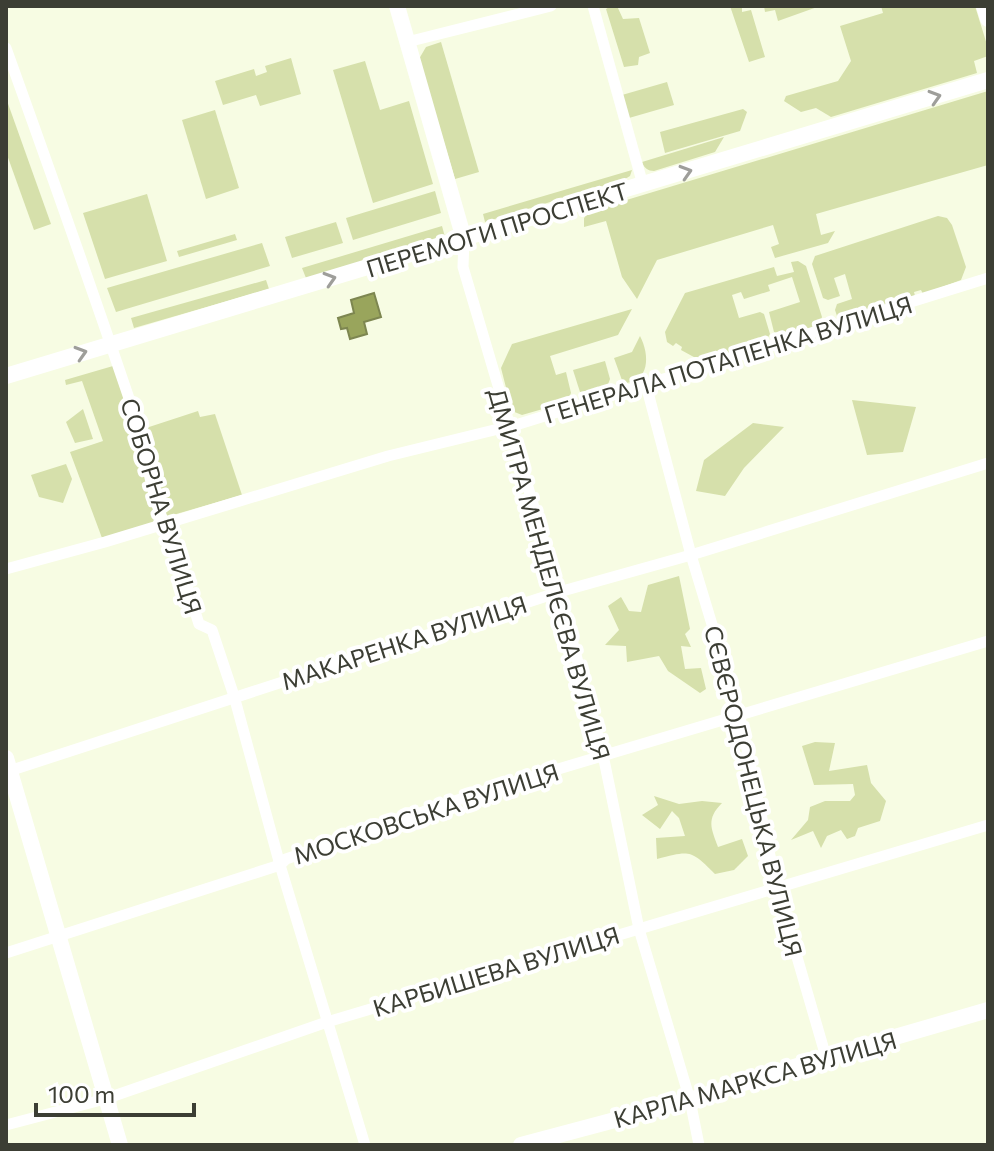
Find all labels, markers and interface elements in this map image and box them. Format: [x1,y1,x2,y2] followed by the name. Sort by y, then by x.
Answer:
[927,90,941,106] one-way arrow
[679,165,693,181] one-way arrow
[362,175,632,283] street label: ПЕРЕМОГИ ПРОСПЕКТ
[323,272,336,288] one-way arrow
[541,289,915,429] street label: ГЕНЕРАЛА ПОТАПЕНКА ВУЛИЦЯ
[73,346,87,362] one-way arrow
[483,385,617,763] street label: ДМИТРА МЕНДЕЛЄЄВА ВУЛИЦЯ
[115,394,209,618] street label: СОБОРНА ВУЛИЦЯ
[278,589,530,695] street label: МАКАРЕНКА ВУЛИЦЯ
[699,622,809,960] street label: СЄВЄРОДОНЕЦЬКА ВУЛИЦЯ
[290,756,562,870] street label: МОСКОВСЬКА ВУЛИЦЯ
[369,920,623,1022] street label: КАРБИШЕВА ВУЛИЦЯ
[610,1025,900,1133] street label: КАРЛА МАРКСА ВУЛИЦЯ
[36,1067,194,1117] scale bar
[48,1079,115,1108] text: 100 m

